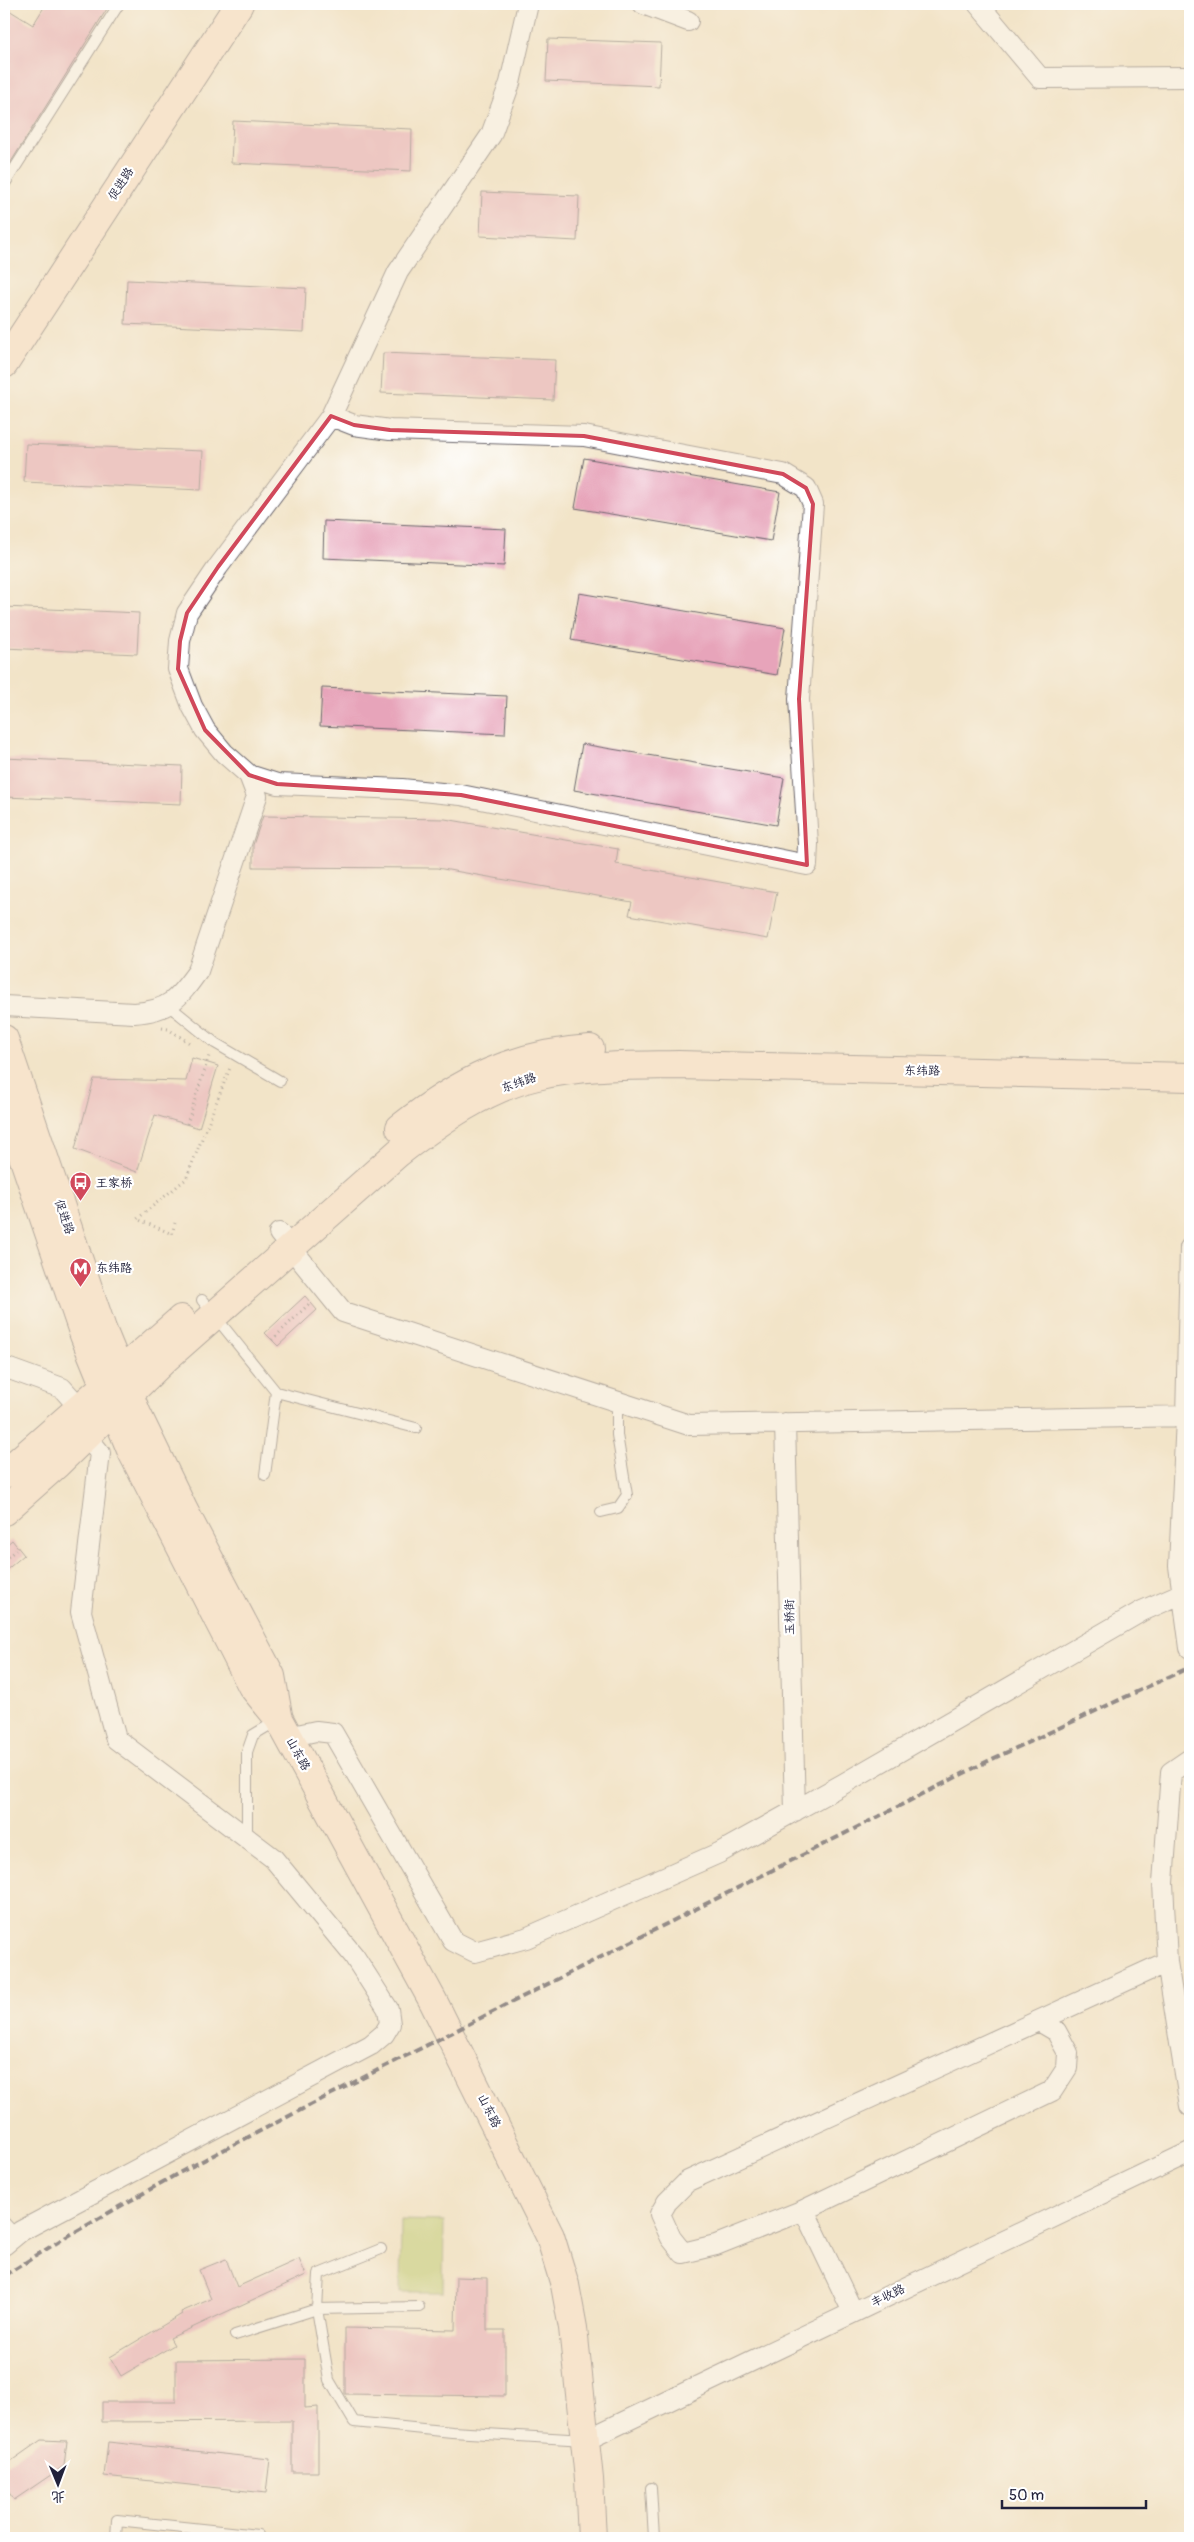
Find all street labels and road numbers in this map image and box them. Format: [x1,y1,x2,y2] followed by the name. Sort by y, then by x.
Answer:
[105,165,137,203] street label: 促进路
[904,1063,940,1079] street label: 东纬路
[500,1070,538,1096] street label: 东纬路
[51,1198,77,1236] street label: 促进路
[782,1599,798,1635] street label: 玉桥街
[283,1735,313,1773] street label: 山东路
[474,2092,504,2130] street label: 山东路
[869,2281,907,2311] street label: 丰收路

